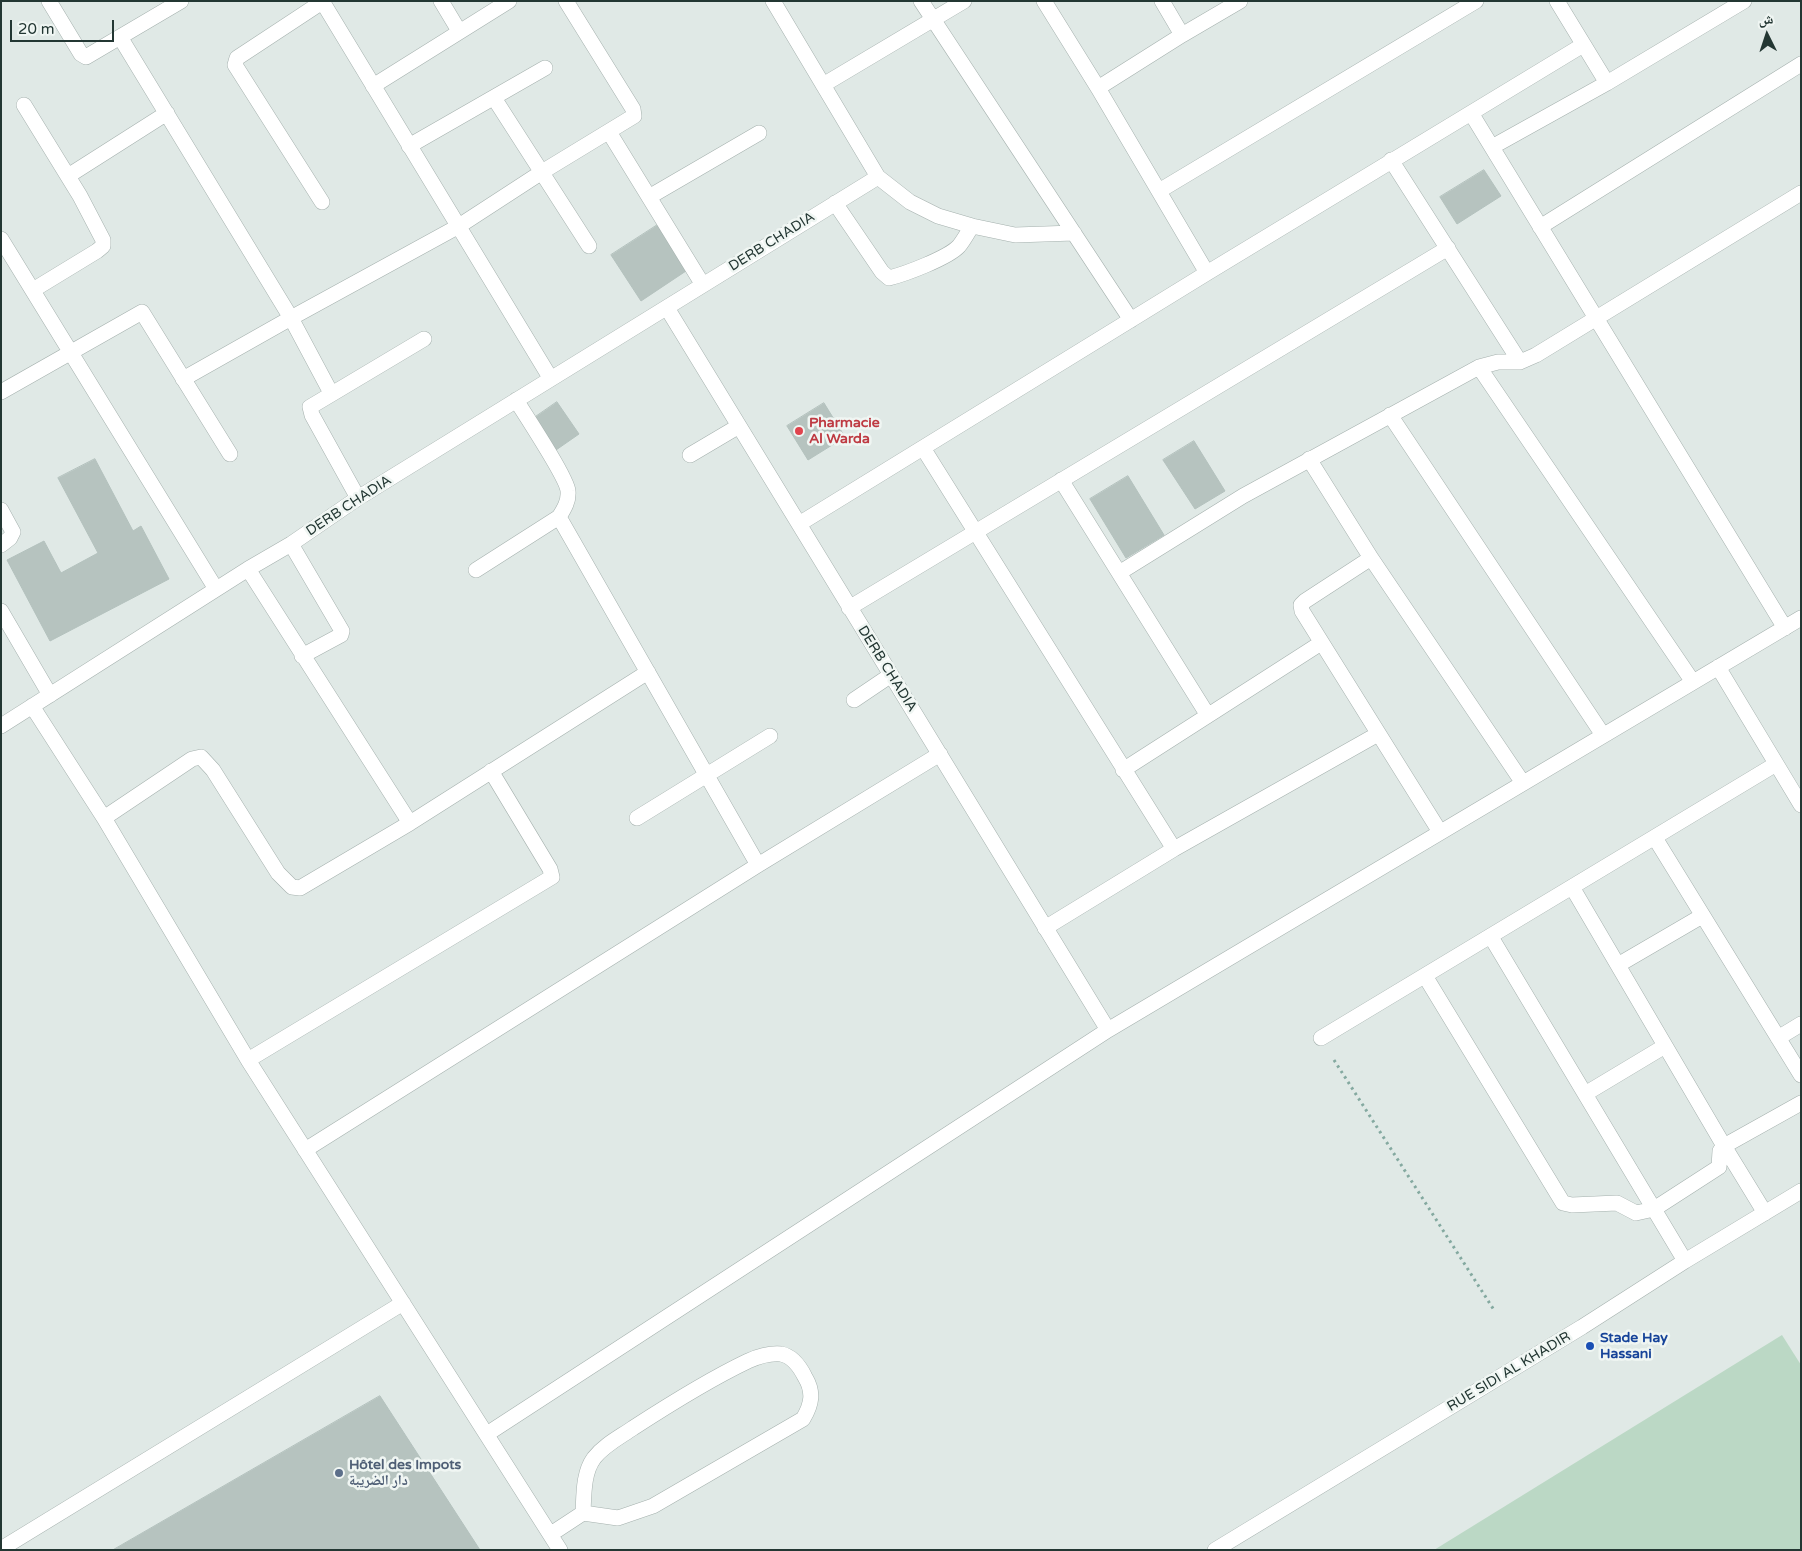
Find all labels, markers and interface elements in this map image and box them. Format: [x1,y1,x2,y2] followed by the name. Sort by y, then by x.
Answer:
[12,10,116,42] scale bar
[1742,10,1792,60] north arrow
[1758,11,1774,29] text: ش
[18,20,55,38] text: 20 m
[726,209,818,275] street label: DERB CHADIA
[809,415,880,448] place label: Pharmacie Al Warda
[793,425,805,437] marker: Pharmacie Al Warda
[303,472,395,540] street label: DERB CHADIA
[854,623,920,715] street label: DERB CHADIA
[1444,1329,1574,1415] street label: RUE SIDI AL KHADIR
[1600,1330,1668,1362] place label: Stade Hay Hassani
[1584,1340,1596,1352] marker: Stade Hay Hassani
[349,1457,461,1490] place label: Hôtel des Impots دار الضريبة
[333,1467,345,1479] marker: Hôtel des Impots دار الضريبة

